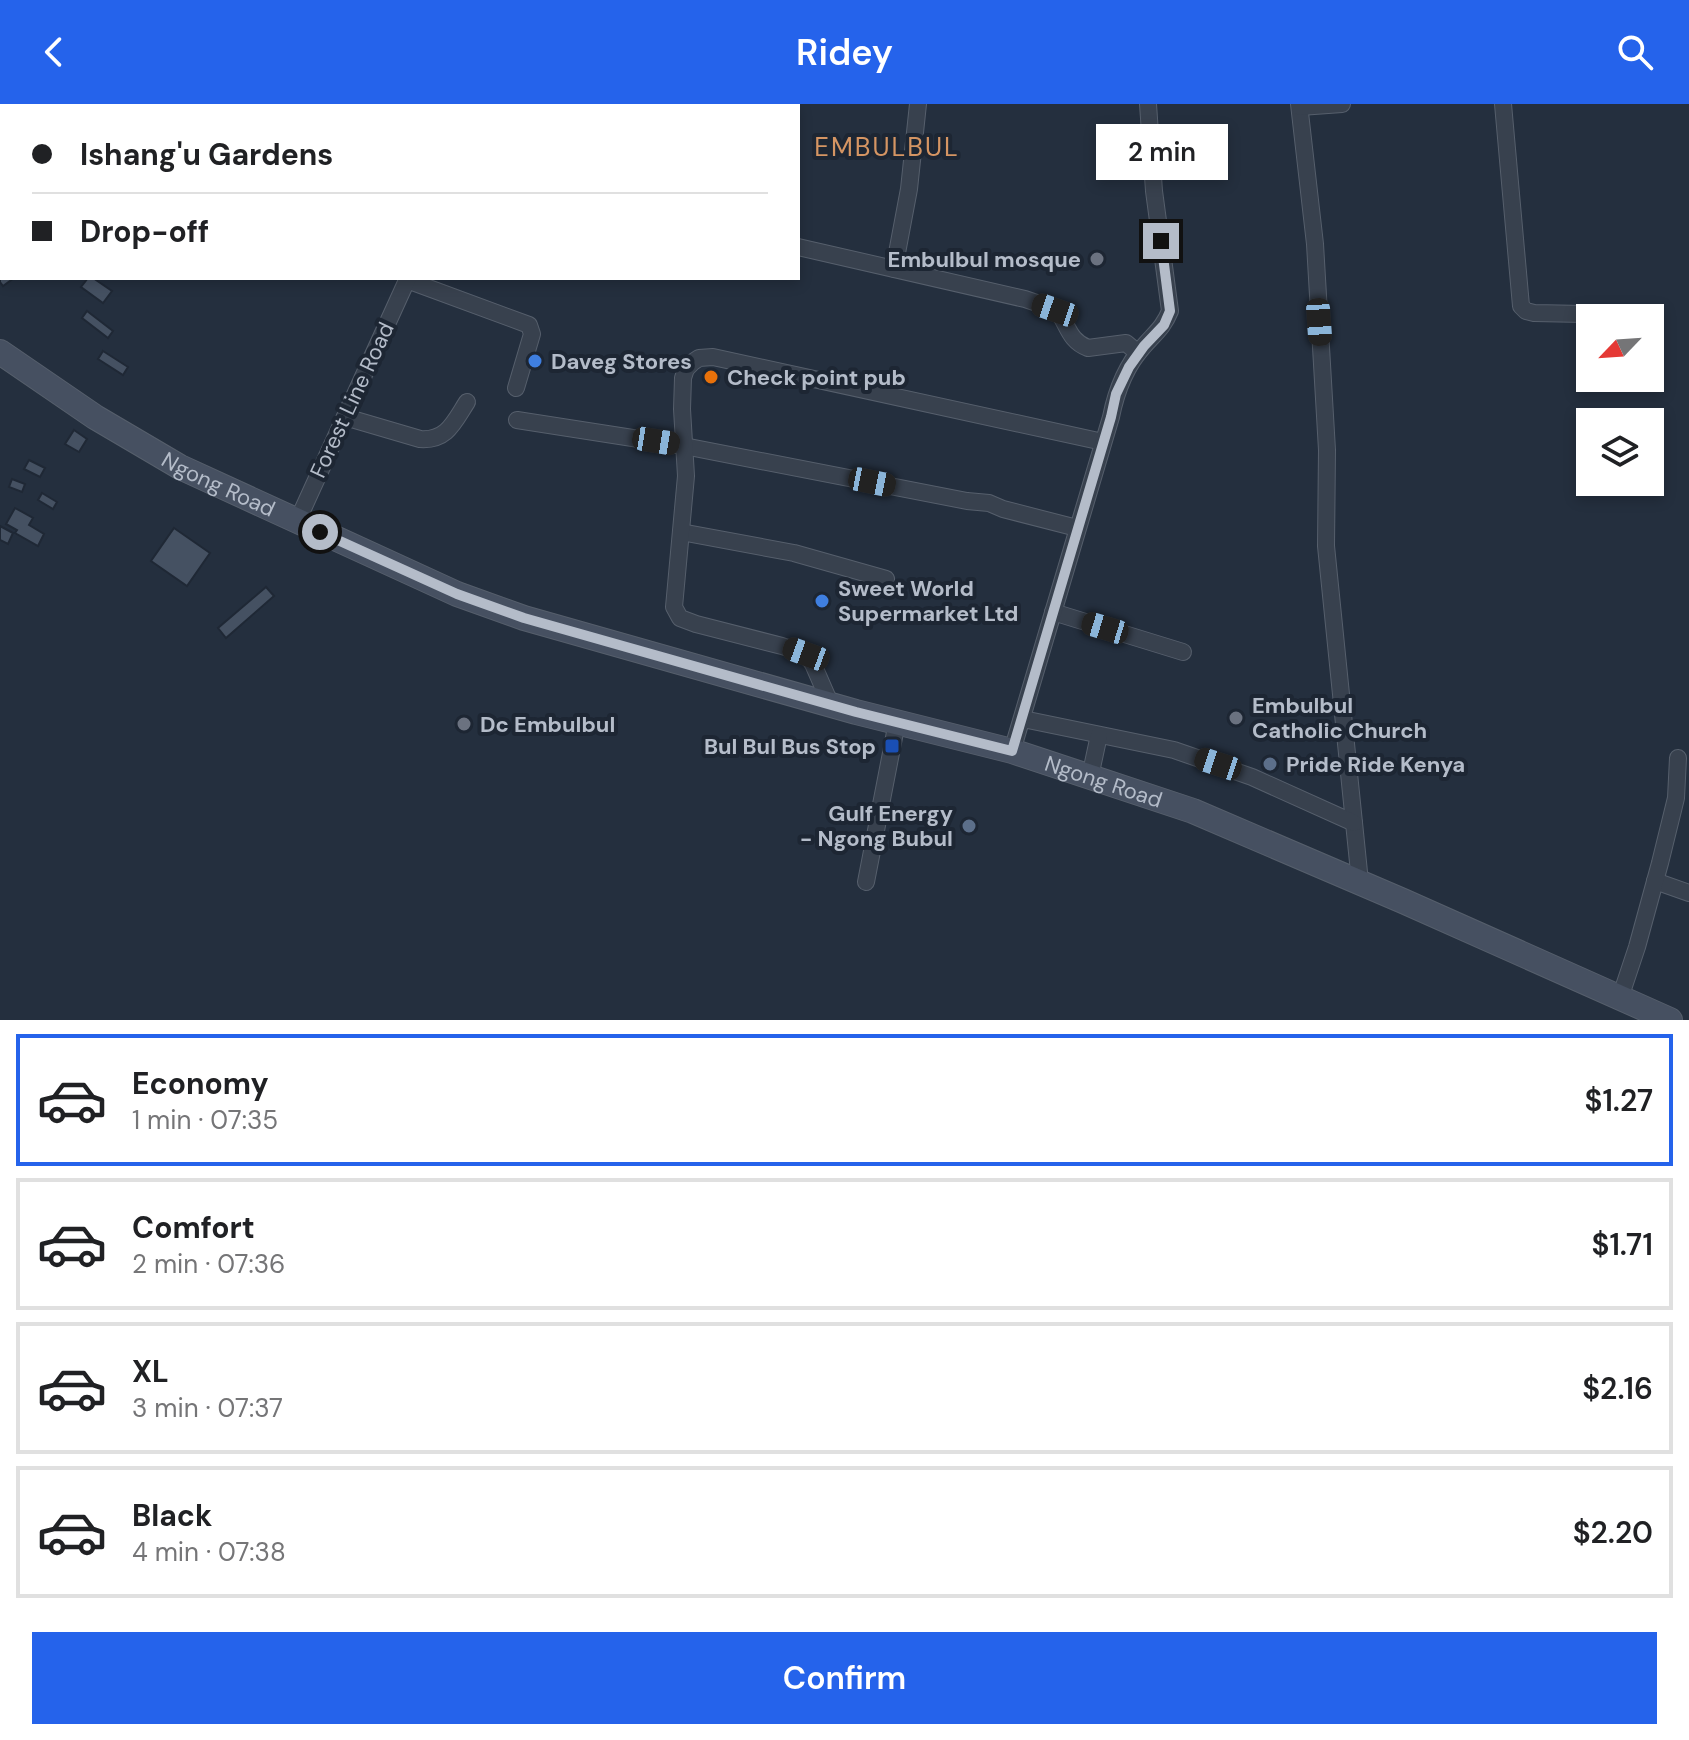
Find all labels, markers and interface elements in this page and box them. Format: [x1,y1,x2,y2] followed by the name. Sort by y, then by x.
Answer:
[796,29,893,76] text: Ridey
[32,30,76,74] icon: back
[1613,30,1657,74] icon: search
[1095,125,1227,181] callout: 2 min
[814,130,960,164] district label: EMBULBUL
[80,135,333,174] text: Ishang'u Gardens
[1128,135,1196,169] text: 2 min
[80,212,209,251] text: Drop-off
[1143,223,1179,259] route end
[888,245,1081,274] place label: Embulbul mosque
[1088,250,1106,268] marker: Embulbul mosque
[1028,291,1082,329] car
[1305,297,1333,347] car
[1576,304,1664,392] north arrow
[1576,304,1664,496] map controls
[303,317,401,483] street label: Forest Line Road
[551,347,692,376] place label: Daveg Stores
[526,352,544,370] marker: Daveg Stores
[727,363,906,392] place label: Check point pub
[702,368,720,386] marker: Check point pub
[1576,408,1664,496] button: layers
[630,425,682,457] car
[156,445,280,523] street label: Ngong Road
[846,466,898,498] car
[302,514,338,550] route start
[838,574,1019,628] place label: Sweet World Supermarket Ltd
[813,592,831,610] marker: Sweet World Supermarket Ltd
[1079,610,1131,646] car
[779,635,833,673] car
[1252,691,1427,745] place label: Embulbul Catholic Church
[1227,709,1245,727] marker: Embulbul Catholic Church
[480,710,615,739] place label: Dc Embulbul
[455,715,473,733] marker: Dc Embulbul
[704,732,876,761] place label: Bul Bul Bus Stop
[883,737,901,755] marker: Bul Bul Bus Stop
[1191,745,1245,783] car
[1041,748,1166,814] street label: Ngong Road
[1286,750,1465,779] place label: Pride Ride Kenya
[1261,755,1279,773] marker: Pride Ride Kenya
[800,799,953,853] place label: Gulf Energy - Ngong Bubul
[960,817,978,835] marker: Gulf Energy - Ngong Bubul
[36,1064,108,1136] icon: car
[132,1064,269,1103] text: Economy
[1584,1081,1653,1120] text: $1.27
[132,1103,278,1137] text: 1 min · 07:35
[36,1208,108,1280] icon: car
[132,1208,255,1247] text: Comfort
[1592,1225,1653,1264] text: $1.71
[132,1247,285,1281] text: 2 min · 07:36
[36,1352,108,1424] icon: car
[132,1352,169,1391] text: XL
[1582,1369,1653,1408] text: $2.16
[132,1391,283,1425] text: 3 min · 07:37
[36,1496,108,1568] icon: car
[132,1496,212,1535] text: Black
[1573,1513,1653,1552] text: $2.20
[132,1535,286,1569] text: 4 min · 07:38
[32,1632,1657,1724] button: Confirm

